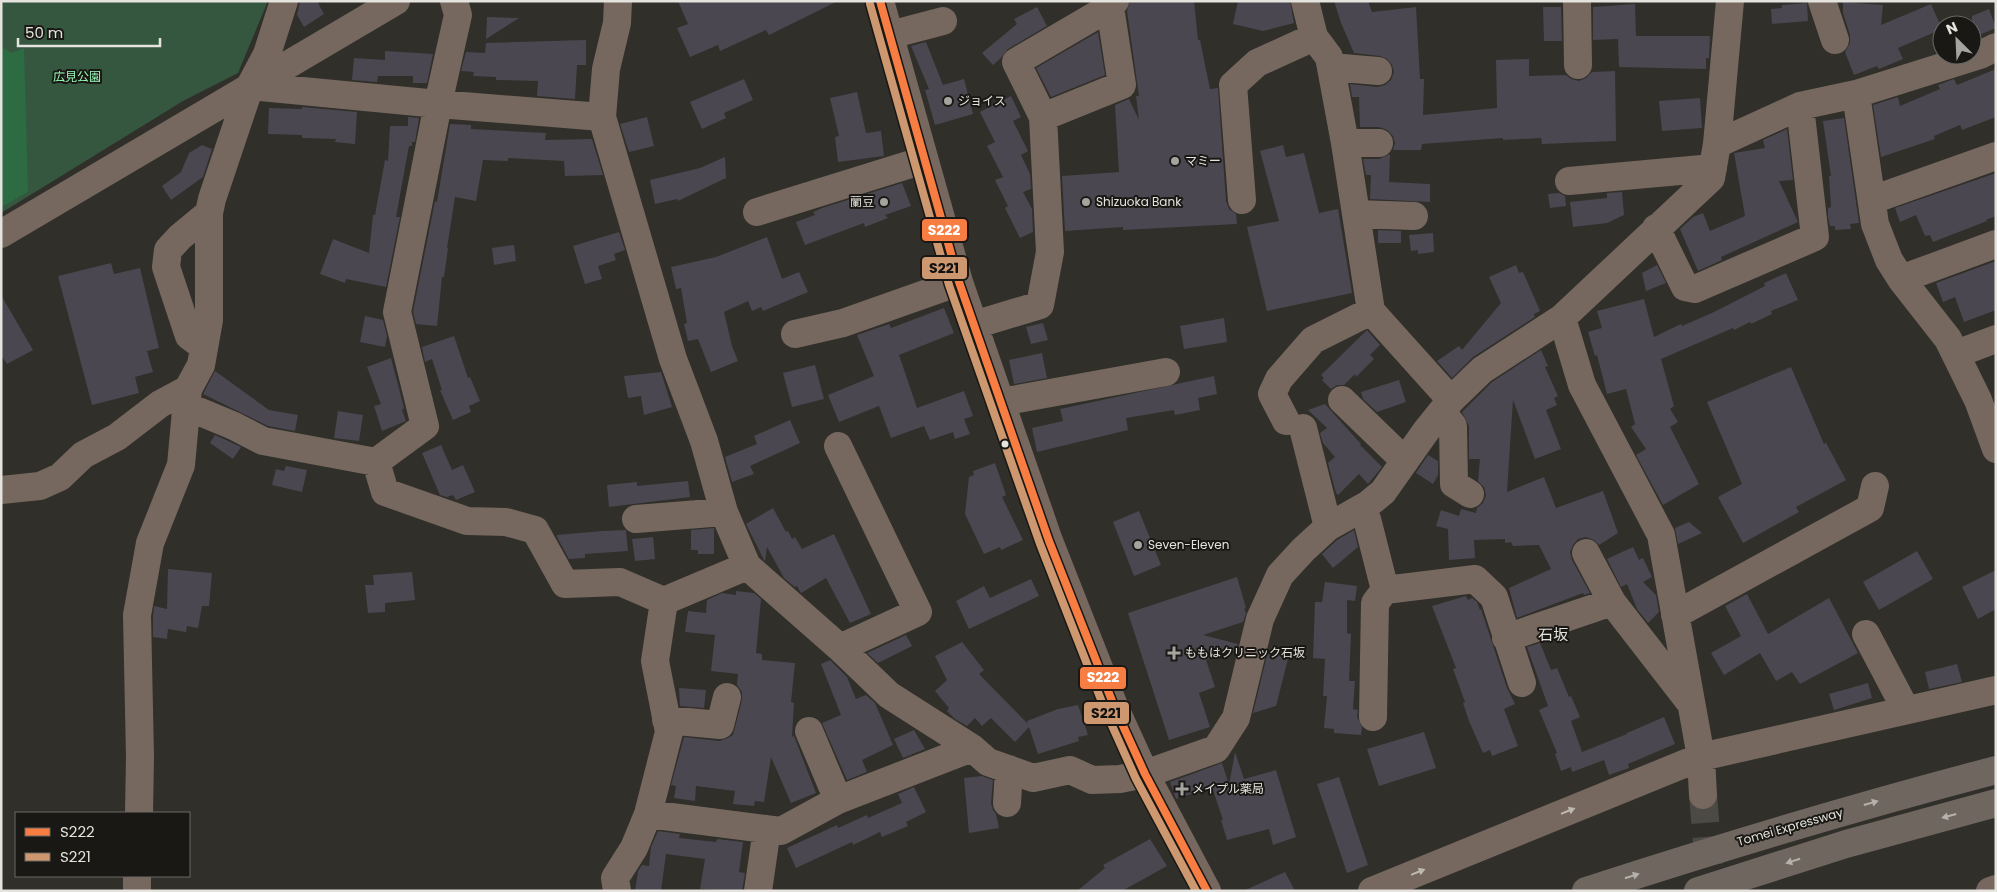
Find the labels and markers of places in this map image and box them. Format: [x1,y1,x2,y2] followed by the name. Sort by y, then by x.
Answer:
[958,92,1006,109] place label: ジョイス
[942,95,954,107] marker: ジョイス
[1185,152,1221,169] place label: マミー
[1169,155,1181,167] marker: マミー
[850,193,874,210] place label: 蘭豆
[1096,193,1182,210] place label: Shizuoka Bank
[878,196,890,208] marker: 蘭豆
[1080,196,1092,208] marker: Shizuoka Bank
[1000,439,1010,449] unlabelled marker
[1148,536,1229,553] place label: Seven-Eleven
[1132,539,1144,551] marker: Seven-Eleven
[1185,644,1305,661] place label: ももはクリニック石坂
[1167,646,1181,660] marker: ももはクリニック石坂
[1192,780,1264,797] place label: メイプル薬局
[1176,783,1188,795] marker: メイプル薬局

